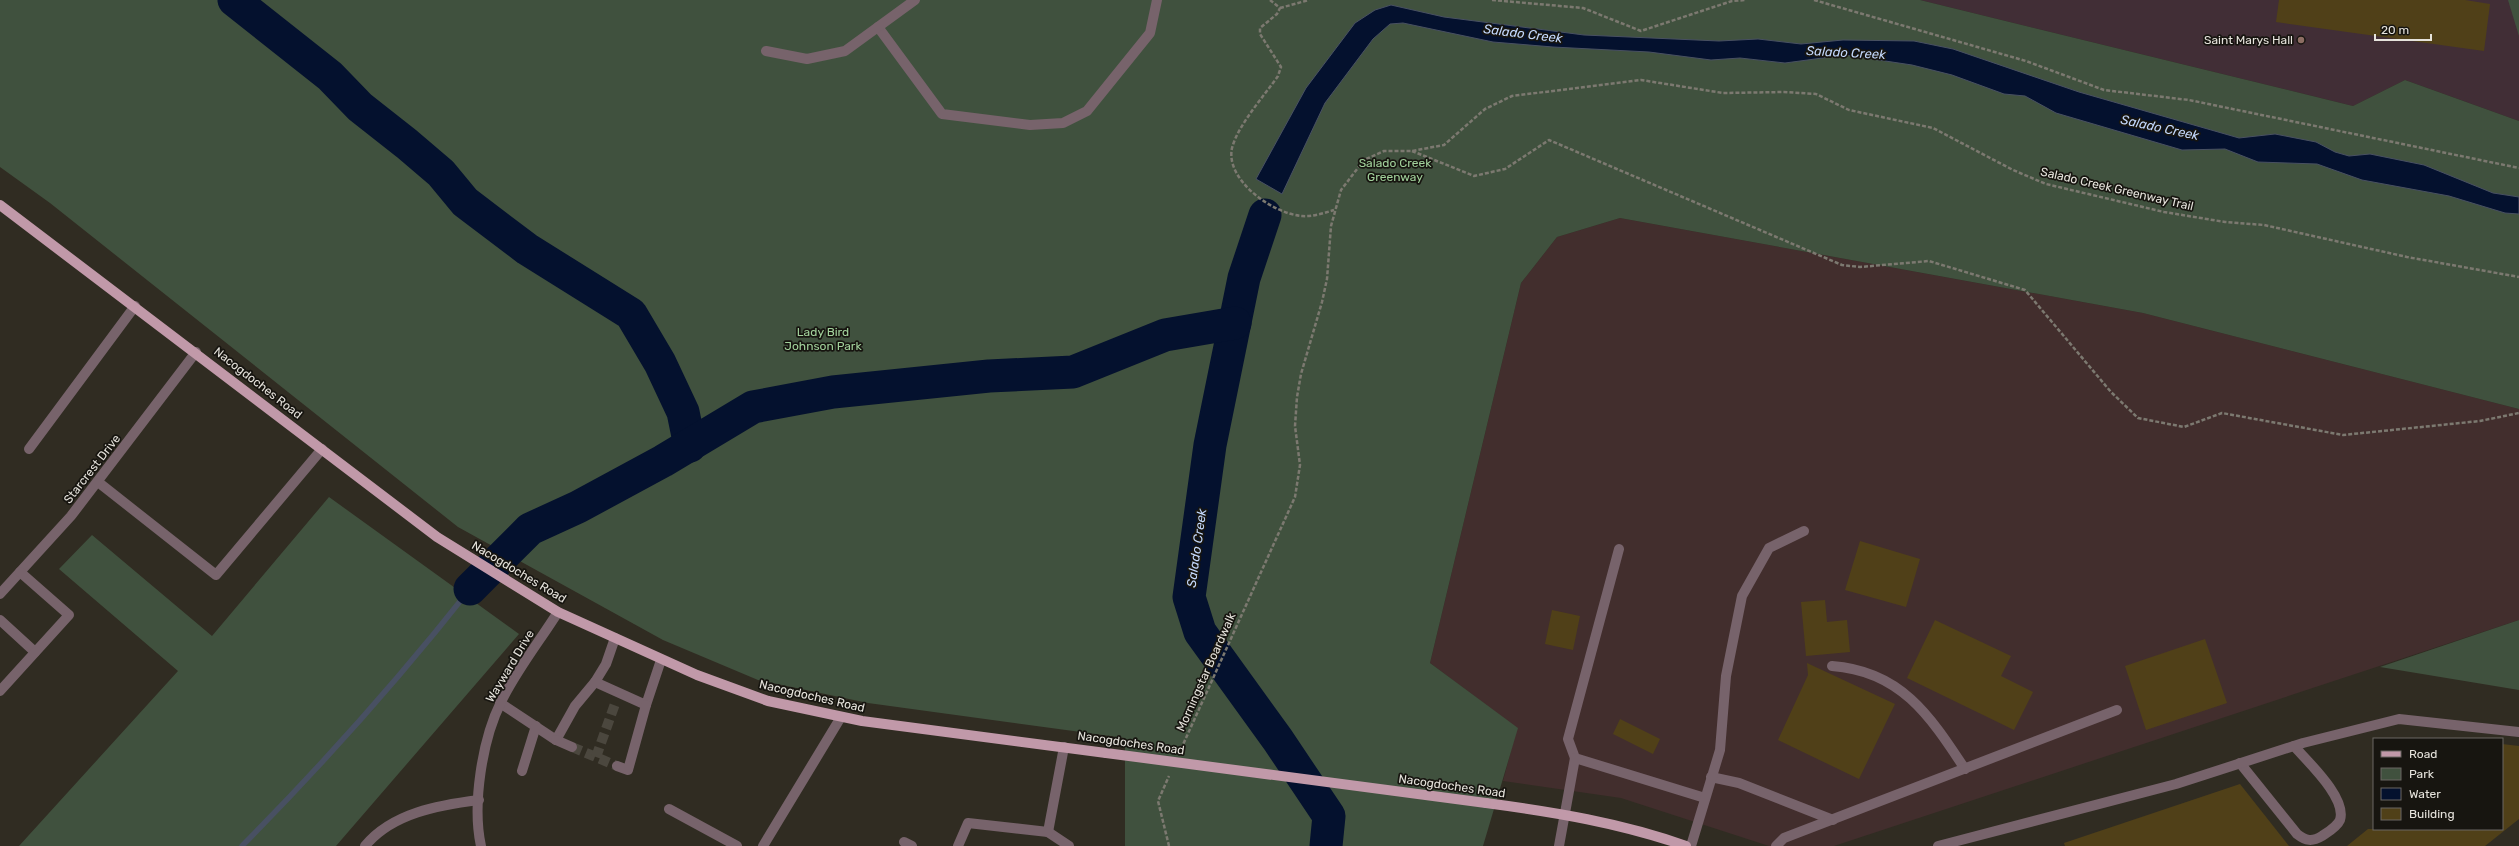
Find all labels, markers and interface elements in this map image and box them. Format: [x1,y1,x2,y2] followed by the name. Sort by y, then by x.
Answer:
[2375,16,2431,42] scale bar
[1483,21,1564,46] water label: Salado Creek
[2381,23,2409,37] text: 20 m
[2204,33,2293,47] place label: Saint Marys Hall
[2296,35,2306,45] marker: Saint Marys Hall
[1806,43,1886,62] water label: Salado Creek
[2119,112,2201,143] water label: Salado Creek
[1359,156,1432,184] park label: Salado Creek Greenway
[2039,165,2195,213] street label: Salado Creek Greenway Trail
[784,325,862,353] park label: Lady Bird Johnson Park
[211,344,305,422] street label: Nacogdoches Road
[61,432,123,506] street label: Starcrest Drive
[1184,507,1210,589] water label: Salado Creek
[469,538,569,606] street label: Nacogdoches Road
[1173,610,1239,734] street label: Morningstar Boardwalk
[483,627,537,705] street label: Wayward Drive
[758,677,866,715] street label: Nacogdoches Road
[1077,729,1185,757] street label: Nacogdoches Road
[2373,738,2503,830] legend
[2409,747,2437,761] text: Road
[2409,767,2435,781] text: Park
[1398,772,1506,800] street label: Nacogdoches Road
[2409,787,2441,801] text: Water
[2409,807,2455,821] text: Building

